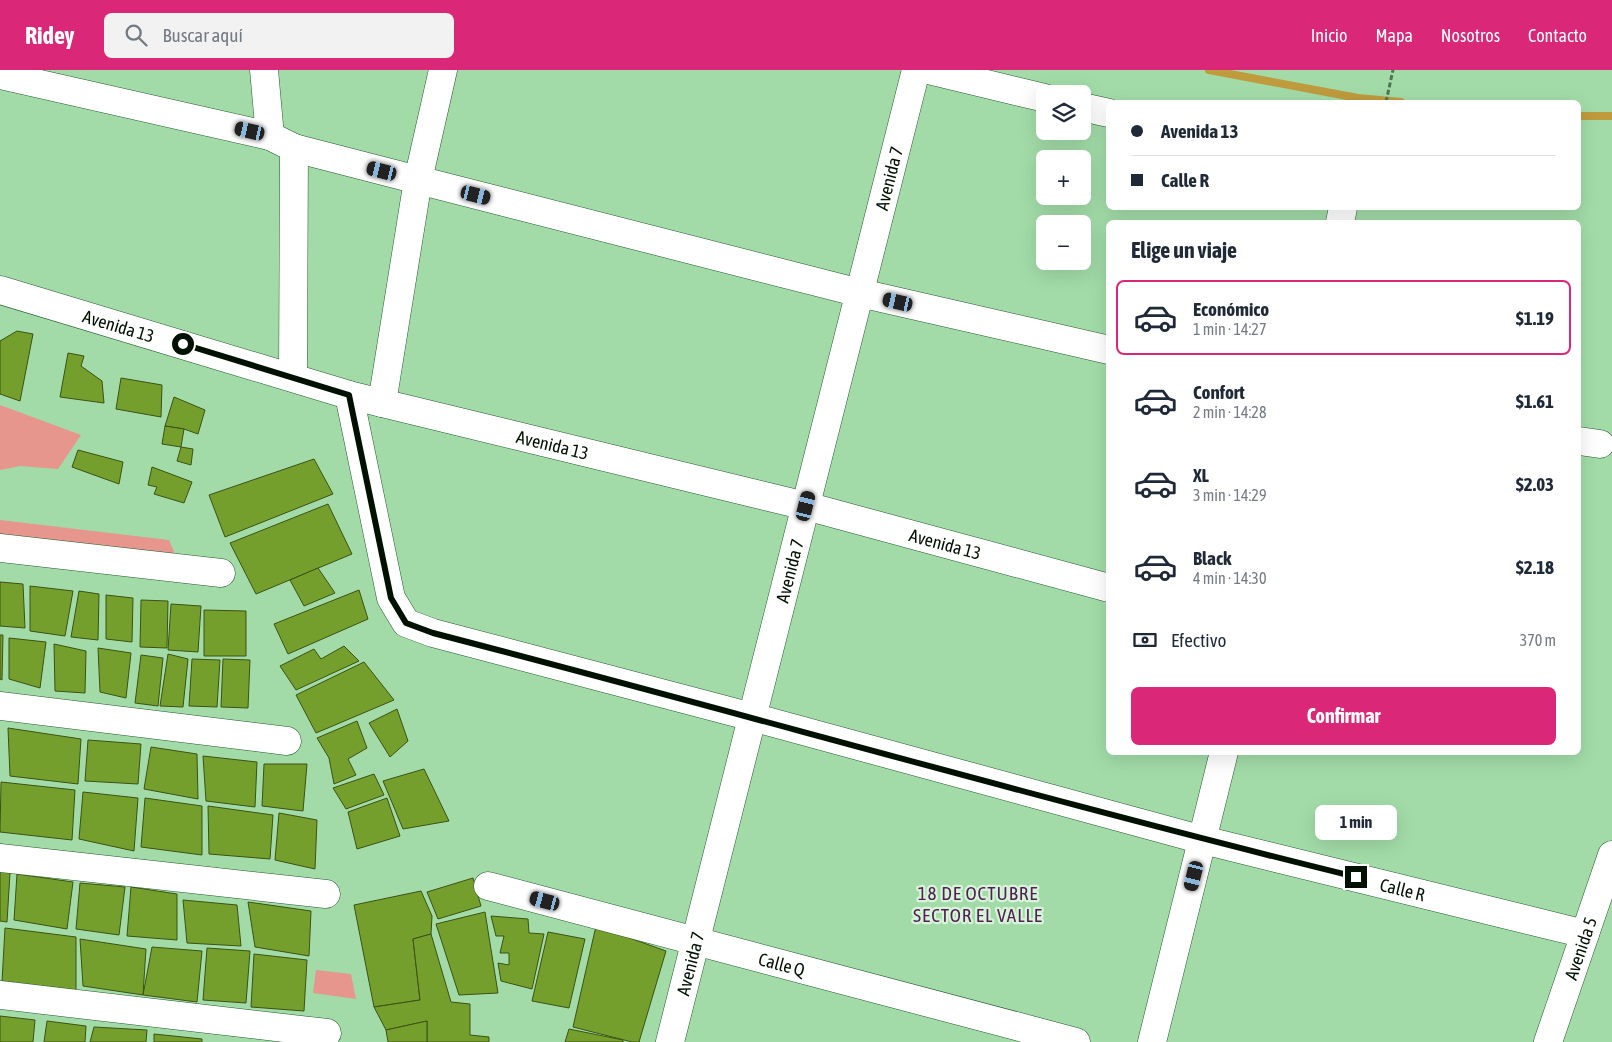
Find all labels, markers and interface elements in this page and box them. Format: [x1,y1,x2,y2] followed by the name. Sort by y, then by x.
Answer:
[104,13,454,58] search box
[122,21,150,49] icon: search
[25,22,74,49] text: Ridey
[162,24,243,46] text: Buscar aquí
[1311,25,1347,46] text: Inicio
[1375,25,1413,46] text: Mapa
[1441,25,1500,46] text: Nosotros
[1528,25,1587,46] text: Contacto
[1036,85,1091,270] map controls
[1036,85,1091,140] button: layers
[233,120,266,142] car
[1161,120,1238,142] text: Avenida 13
[870,144,907,212] street label: Avenida 7
[1036,150,1091,205] button: +
[365,160,398,182] car
[1161,169,1209,191] text: Calle R
[459,184,492,206] car
[1036,215,1091,270] button: −
[1131,237,1237,263] text: Elige un viaje
[881,291,914,313] car
[1133,295,1178,340] icon: car
[1193,298,1269,320] text: Económico
[81,305,157,346] street label: Avenida 13
[1516,307,1554,329] text: $1.19
[1193,320,1266,338] text: 1 min · 14:27
[172,333,194,355] route start
[1133,378,1178,423] icon: car
[1193,381,1245,403] text: Confort
[1516,390,1554,412] text: $1.61
[1193,403,1266,421] text: 2 min · 14:28
[514,426,591,463] street label: Avenida 13
[1133,461,1178,506] icon: car
[1193,464,1209,486] text: XL
[1516,473,1554,495] text: $2.03
[1193,486,1266,504] text: 3 min · 14:29
[795,490,816,522] car
[907,524,983,563] street label: Avenida 13
[771,537,807,605] street label: Avenida 7
[1133,544,1178,589] icon: car
[1193,547,1231,569] text: Black
[1516,556,1554,578] text: $2.18
[1193,569,1266,587] text: 4 min · 14:30
[1131,626,1159,654] icon: cash
[1171,629,1226,651] text: Efectivo
[1520,631,1556,649] text: 370 m
[1131,687,1556,745] button: Confirmar
[1315,804,1397,840] callout: 1 min
[1340,813,1372,831] text: 1 min
[1183,860,1204,892] car
[1345,866,1367,888] route end
[1378,873,1427,905] street label: Calle R
[913,882,1043,926] district label: 18 DE OCTUBRE SECTOR EL VALLE
[528,890,561,912] car
[1560,914,1601,982] street label: Avenida 5
[672,929,708,998] street label: Avenida 7
[756,948,808,980] street label: Calle Q

